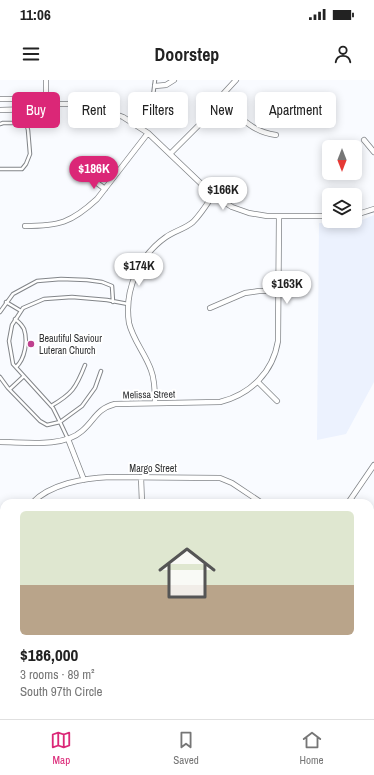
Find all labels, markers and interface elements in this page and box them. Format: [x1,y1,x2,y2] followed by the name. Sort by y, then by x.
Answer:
[20,4,51,25] text: 11:06
[155,42,219,67] text: Doorstep
[20,43,42,65] icon: menu
[332,43,354,65] icon: person
[12,92,60,128] chip: Buy
[68,92,120,128] chip: Rent
[128,92,188,128] chip: Filters
[196,92,247,128] chip: New
[255,92,336,128] chip: Apartment
[322,140,362,180] north arrow
[322,140,362,228] map controls
[66,156,122,190] pin: $186K
[78,160,110,177] text: $186K
[195,177,251,211] pin: $166K
[207,181,239,198] text: $166K
[322,188,362,228] button: layers
[111,253,167,287] pin: $174K
[123,257,155,274] text: $174K
[259,271,315,305] pin: $163K
[271,275,303,292] text: $163K
[39,332,102,357] place label: Beautiful Saviour Luteran Church
[26,339,36,349] marker: Beautiful Saviour Luteran Church
[123,388,176,401] street label: Melissa Street
[129,462,177,475] street label: Margo Street
[151,537,223,609] icon: home
[20,643,78,666] text: $186,000
[20,666,95,683] text: 3 rooms · 89 m²
[20,683,102,700] text: South 97th Circle
[50,729,72,767] tab: Map
[173,729,199,767] tab: Saved
[300,729,324,767] tab: Home

